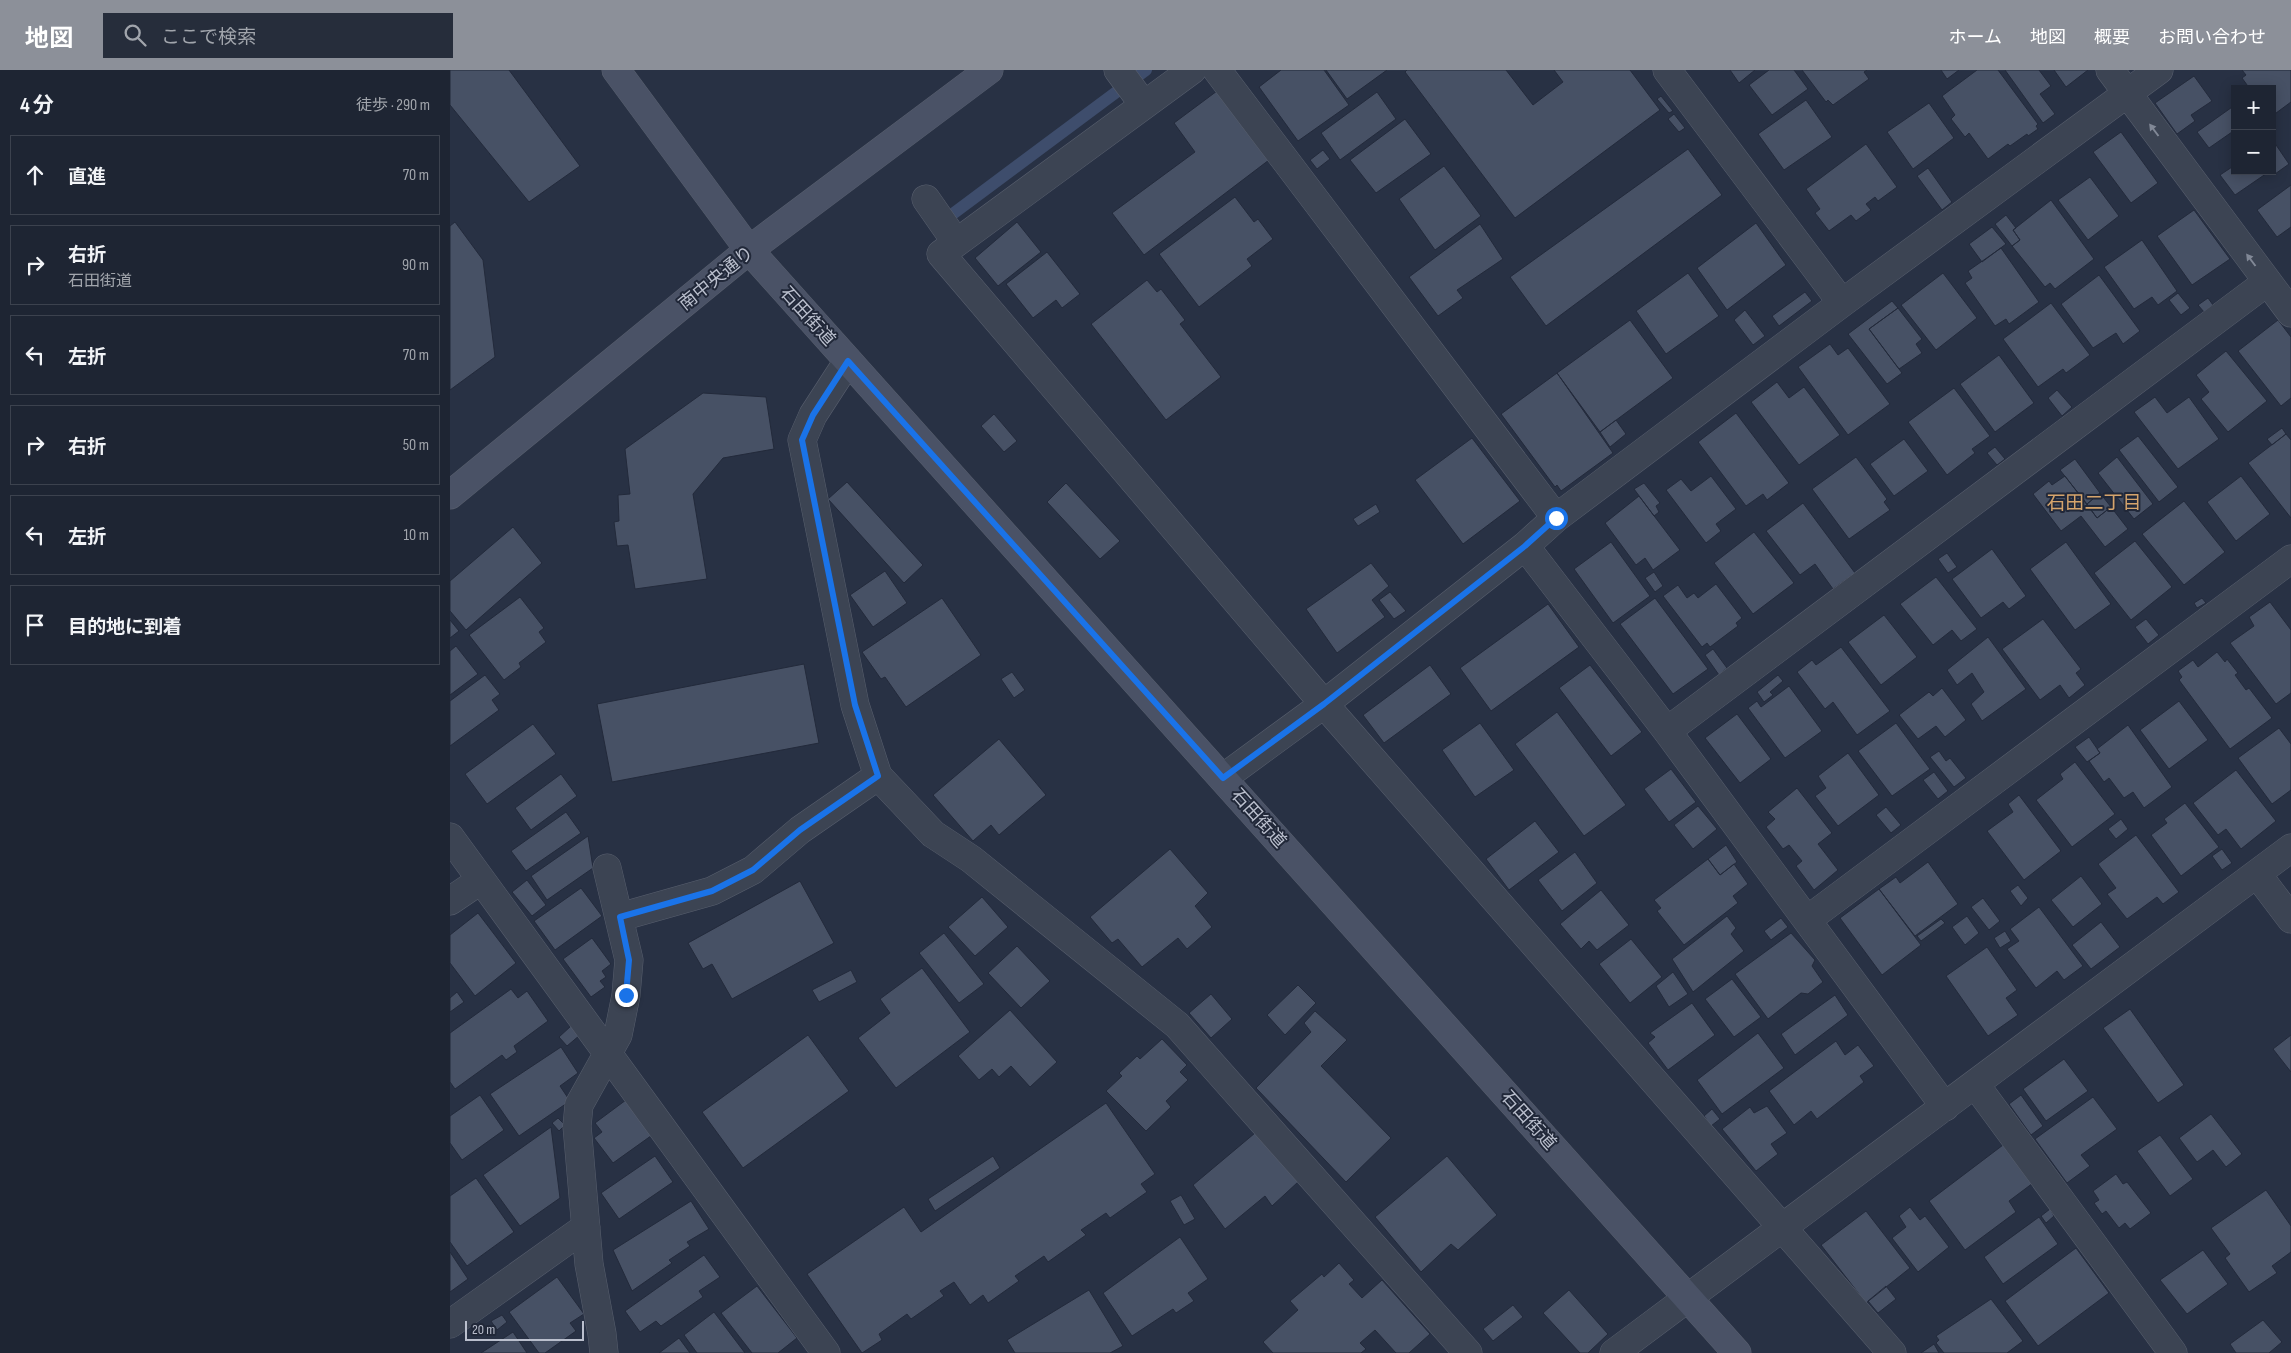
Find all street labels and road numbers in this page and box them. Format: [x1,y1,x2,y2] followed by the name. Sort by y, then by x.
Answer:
[675,242,758,315] street label: 南中央通り
[776,283,840,350] street label: 石田街道
[1227,785,1291,852] street label: 石田街道
[1497,1087,1561,1154] street label: 石田街道

